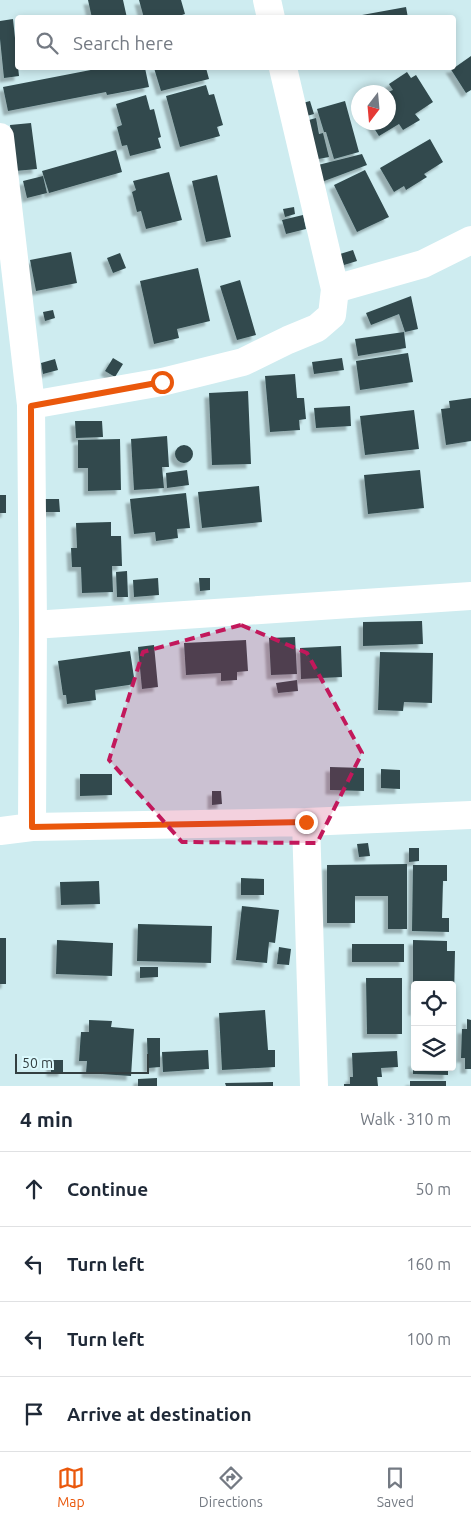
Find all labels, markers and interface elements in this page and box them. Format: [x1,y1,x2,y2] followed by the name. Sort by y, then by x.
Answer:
[15,15,456,70] search box
[33,29,61,57] icon: search
[73,32,173,54] text: Search here
[351,85,396,130] north arrow
[151,371,174,394] route start
[295,811,318,834] route end
[411,981,456,1071] map controls
[411,981,456,1026] button: locate
[411,1026,456,1071] button: layers
[15,1051,149,1074] scale bar
[22,1055,53,1071] text: 50 m
[20,1107,73,1131] text: 4 min
[360,1110,451,1128] text: Walk · 310 m
[20,1175,48,1203] icon: ahead
[67,1178,148,1200] text: Continue
[415,1180,451,1198] text: 50 m
[20,1250,48,1278] icon: left
[67,1253,145,1275] text: Turn left
[406,1255,451,1273] text: 160 m
[20,1325,48,1353] icon: left
[67,1328,145,1350] text: Turn left
[406,1330,451,1348] text: 100 m
[20,1400,48,1428] icon: arrive
[67,1403,252,1425] text: Arrive at destination
[57,1464,85,1510] tab: Map
[199,1464,263,1510] tab: Directions
[377,1464,414,1510] tab: Saved

